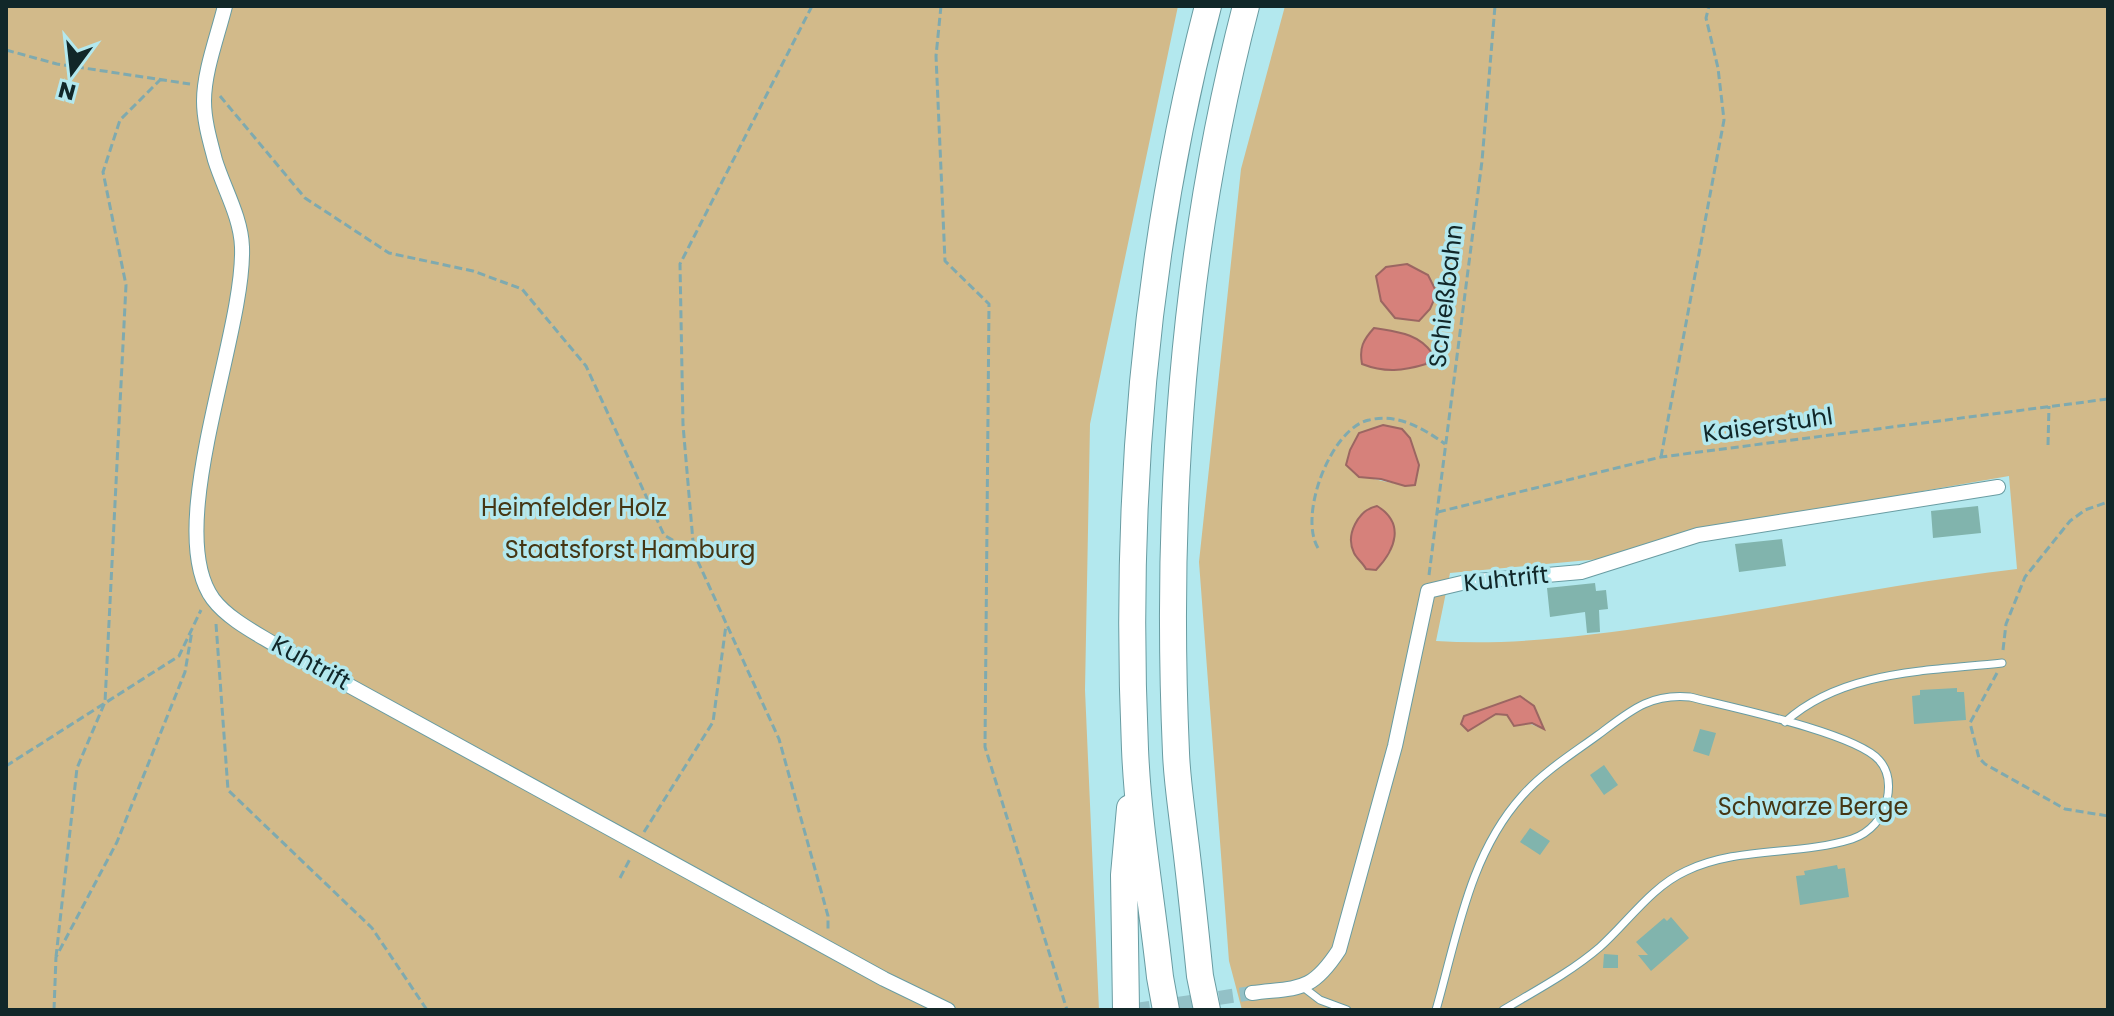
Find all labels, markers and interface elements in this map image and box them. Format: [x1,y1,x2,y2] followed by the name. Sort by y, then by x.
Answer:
[32,32,112,112] north arrow
[55,74,79,108] text: N
[1420,222,1471,370] street label: Schießbahn
[1701,399,1835,450] street label: Kaiserstuhl
[481,491,667,524] park label: Heimfelder Holz
[505,533,755,566] park label: Staatsforst Hamburg
[1462,558,1550,599] street label: Kuhtrift
[266,627,357,698] street label: Kuhtrift
[1718,790,1908,823] park label: Schwarze Berge

